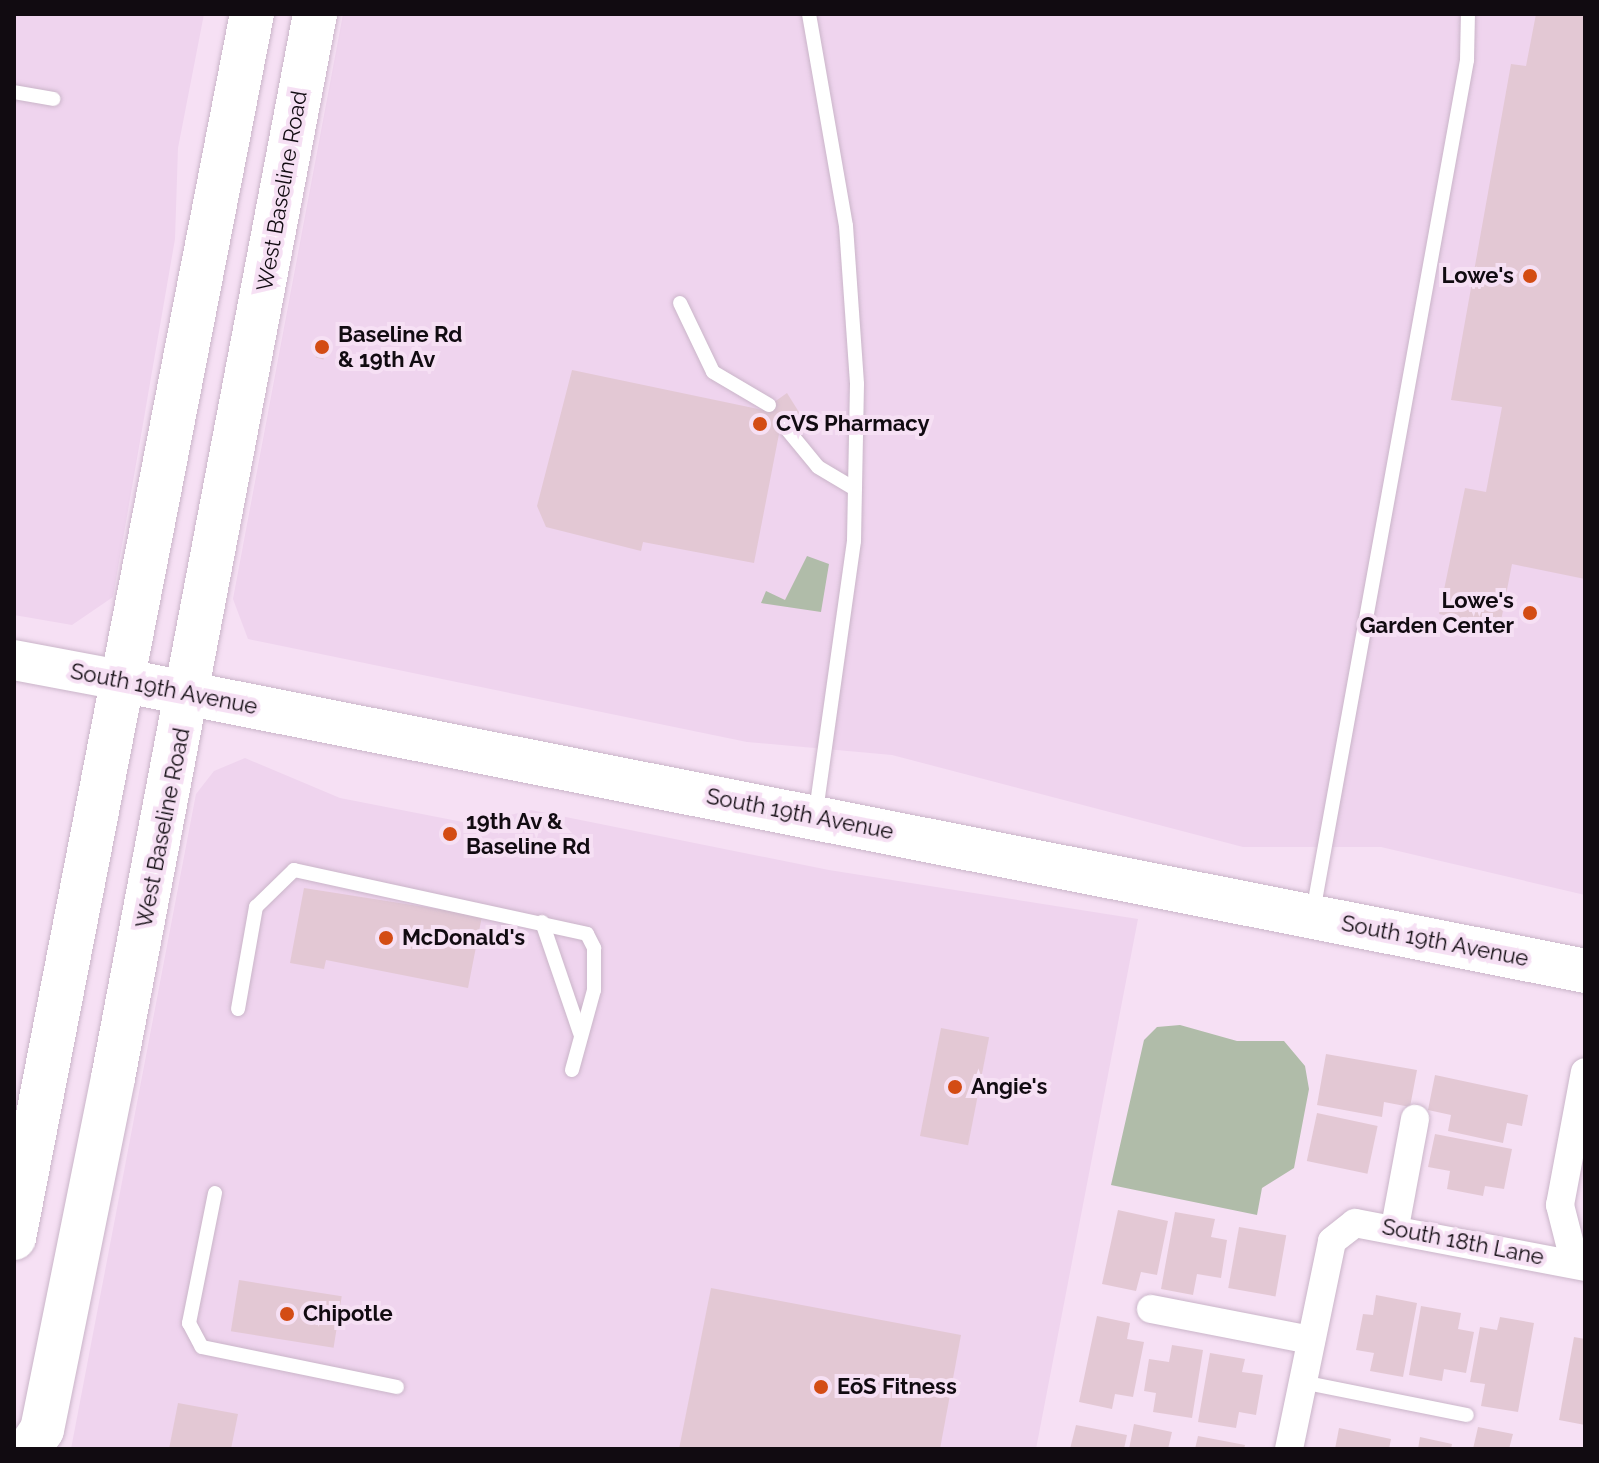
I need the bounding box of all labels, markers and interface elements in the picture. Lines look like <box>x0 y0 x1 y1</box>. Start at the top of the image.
street label: West Baseline Road <box>251 89 313 293</box>
place label: Lowe's <box>1442 263 1514 289</box>
marker: Lowe's <box>1521 267 1539 285</box>
place label: Baseline Rd & 19th Av <box>338 321 462 372</box>
marker: Baseline Rd & 19th Av <box>313 338 331 356</box>
place label: CVS Pharmacy <box>776 411 930 437</box>
marker: CVS Pharmacy <box>751 415 769 433</box>
place label: Lowe's Garden Center <box>1360 587 1514 638</box>
marker: Lowe's Garden Center <box>1521 604 1539 622</box>
street label: South 19th Avenue <box>68 658 260 720</box>
street label: West Baseline Road <box>131 726 195 930</box>
street label: South 19th Avenue <box>704 783 896 845</box>
place label: 19th Av & Baseline Rd <box>466 808 590 860</box>
marker: 19th Av & Baseline Rd <box>441 825 459 843</box>
street label: South 19th Avenue <box>1339 910 1531 972</box>
place label: McDonald's <box>402 925 525 951</box>
marker: McDonald's <box>377 929 395 947</box>
place label: Angie's <box>971 1074 1047 1100</box>
marker: Angie's <box>946 1078 964 1096</box>
street label: South 18th Lane <box>1380 1213 1546 1271</box>
place label: Chipotle <box>303 1301 393 1327</box>
marker: Chipotle <box>278 1305 296 1323</box>
place label: EōS Fitness <box>837 1374 957 1400</box>
marker: EōS Fitness <box>812 1378 830 1396</box>

